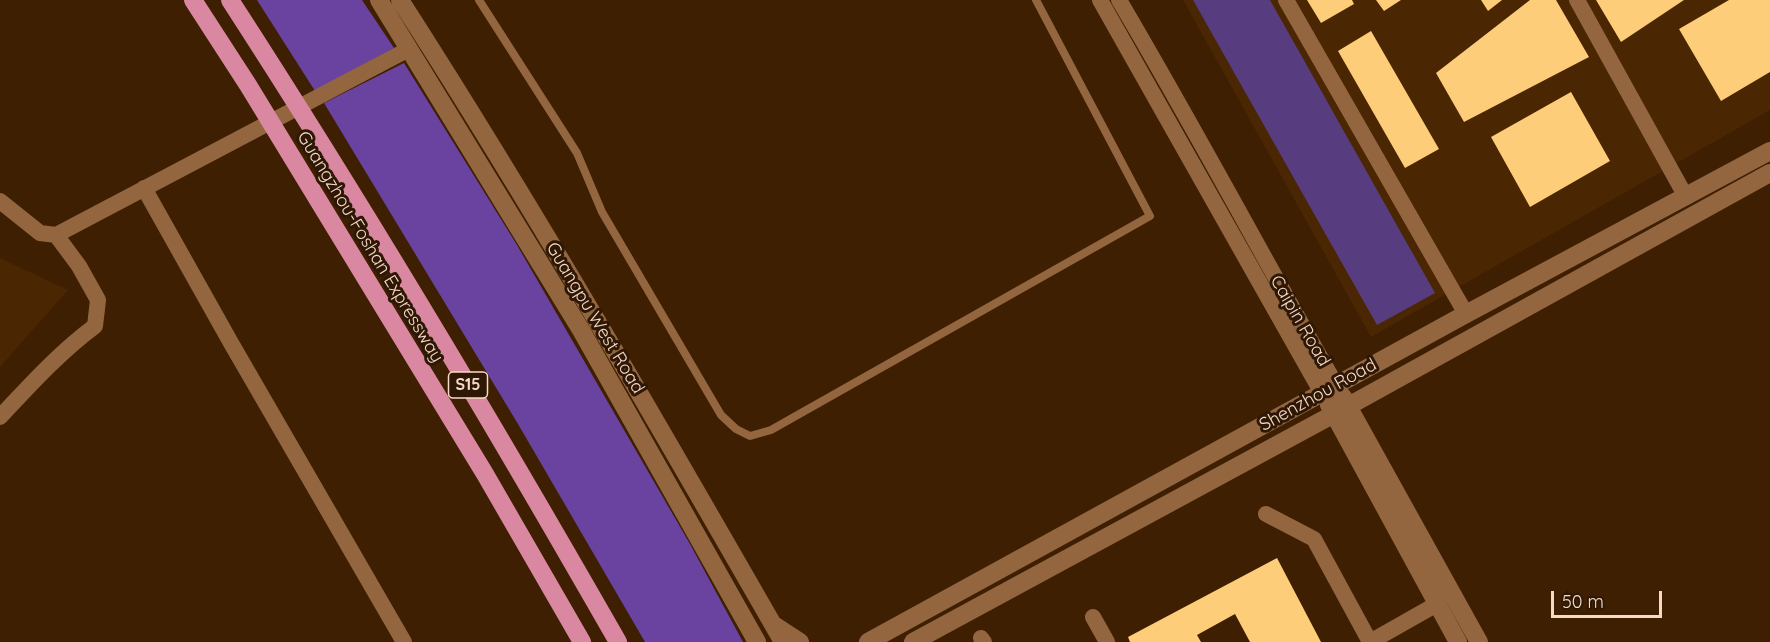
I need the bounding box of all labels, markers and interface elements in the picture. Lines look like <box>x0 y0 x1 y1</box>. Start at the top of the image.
street label: Guangzhou-Foshan Expressway <box>292 127 448 367</box>
street label: Guangpu West Road <box>541 238 649 398</box>
street label: Caipin Road <box>1265 272 1335 370</box>
street label: Shenzhou Road <box>1256 354 1380 436</box>
road number: S15 <box>448 372 488 398</box>
scale bar <box>1554 579 1665 617</box>
text: 50 m <box>1562 590 1604 613</box>

